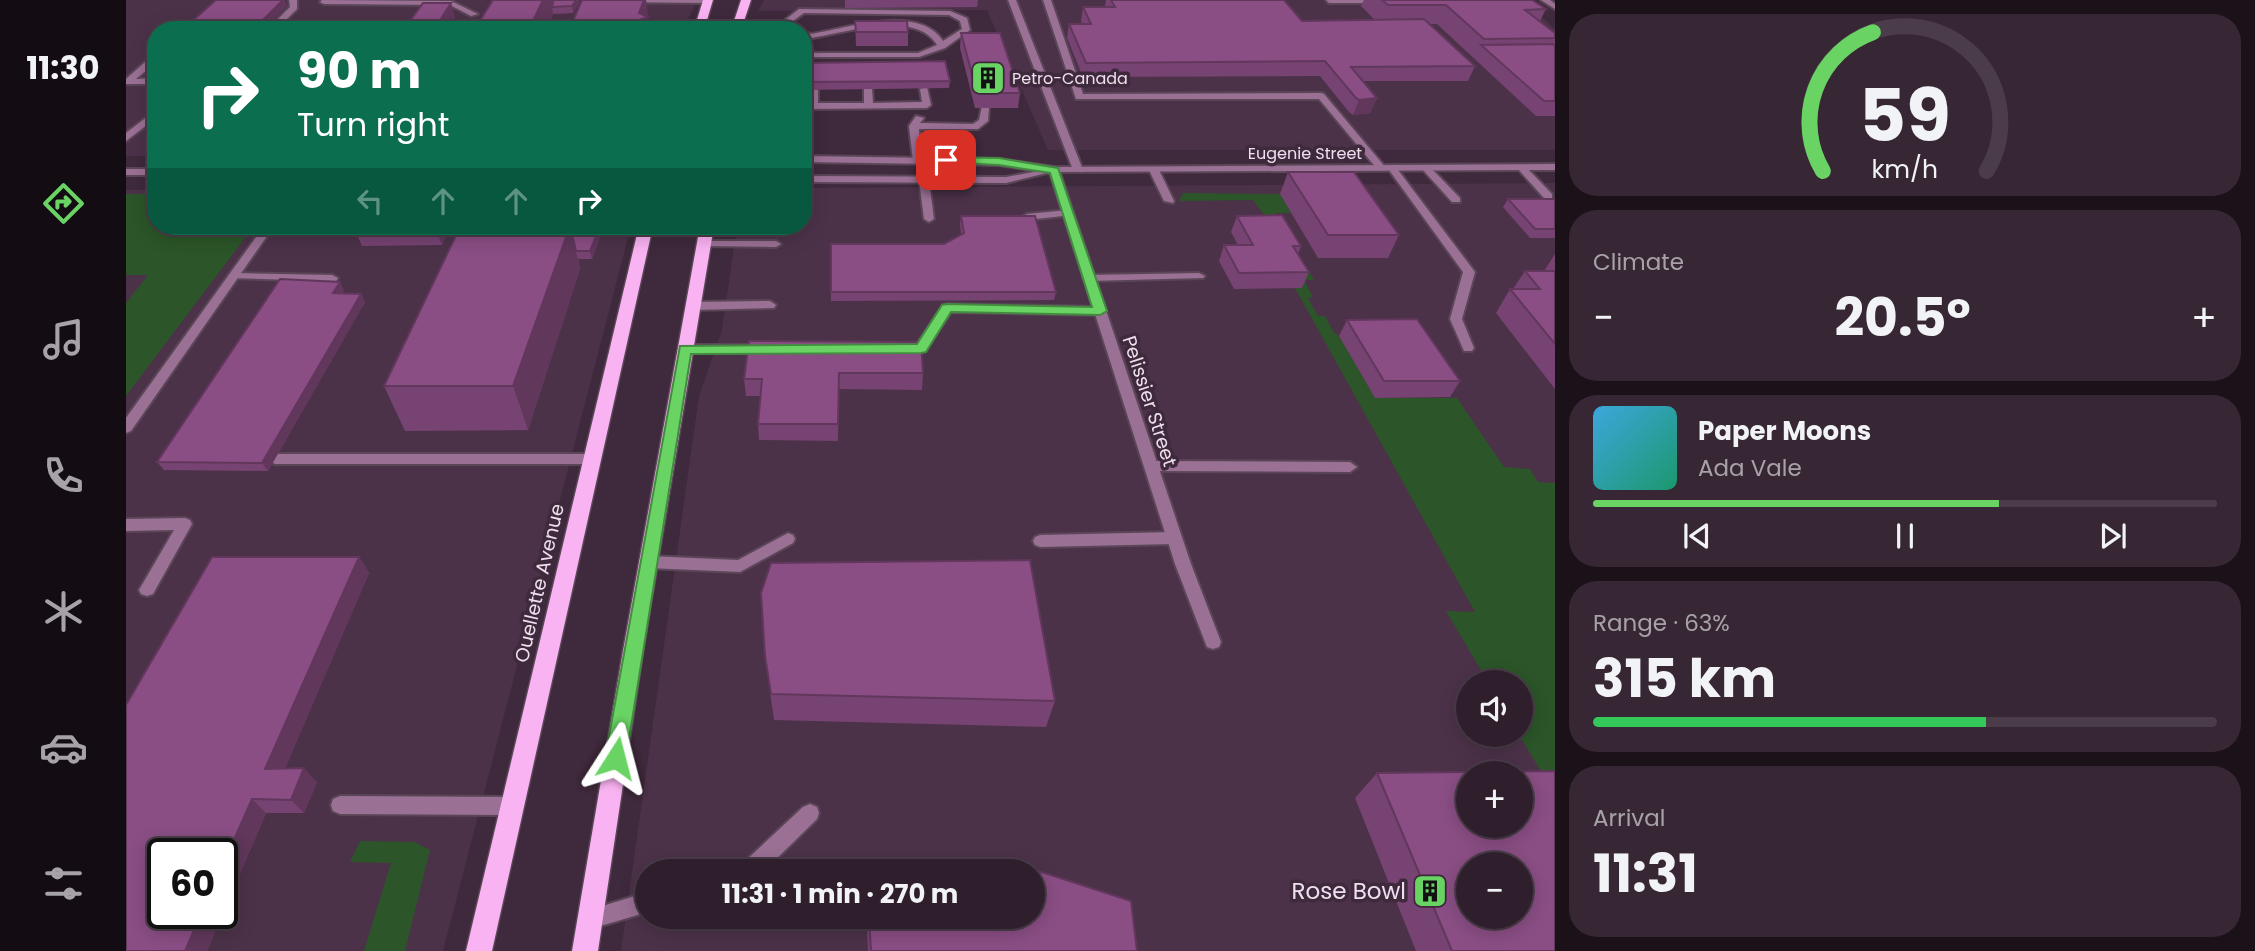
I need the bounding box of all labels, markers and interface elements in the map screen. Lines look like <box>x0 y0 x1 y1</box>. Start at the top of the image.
text: 90 m <box>297 37 421 105</box>
text: 11:30 <box>26 45 100 90</box>
icon: right <box>182 49 273 140</box>
building icon: Petro-Canada <box>969 59 1007 97</box>
text: 59 <box>1859 65 1951 166</box>
place label: Petro-Canada <box>1012 67 1128 90</box>
text: Turn right <box>297 102 449 147</box>
pin <box>916 130 976 190</box>
icon: arrive <box>927 141 965 179</box>
street label: Eugenie Street <box>1248 142 1362 165</box>
text: km/h <box>1872 152 1938 187</box>
icon: directions <box>39 179 88 228</box>
icon: left <box>351 182 389 220</box>
icon: ahead <box>424 182 462 220</box>
icon: ahead <box>497 182 535 220</box>
icon: right <box>570 182 608 220</box>
text: Climate <box>1593 246 1684 278</box>
text: 20.5° <box>1834 281 1971 354</box>
text: − <box>1593 291 1614 344</box>
text: + <box>2191 291 2217 344</box>
icon: music <box>39 315 88 364</box>
street label: Pelissier Street <box>1116 332 1183 470</box>
text: Paper Moons <box>1698 413 1871 449</box>
icon: phone <box>39 451 88 500</box>
text: Ada Vale <box>1698 452 1802 484</box>
street label: Ouellette Avenue <box>508 501 571 665</box>
icon: previous <box>1678 517 1716 555</box>
icon: pause <box>1886 517 1924 555</box>
icon: next <box>2094 517 2132 555</box>
icon: climate <box>39 587 88 636</box>
text: Range · 63% <box>1593 607 1730 639</box>
text: 315 km <box>1593 642 1776 715</box>
map controls <box>1456 670 1533 929</box>
button: sound <box>1456 670 1533 747</box>
position arrow <box>579 721 653 795</box>
icon: car <box>39 723 88 772</box>
button: + <box>1456 761 1533 838</box>
text: Arrival <box>1593 802 1665 834</box>
text: 11:31 <box>1593 837 1698 910</box>
speed limit sign: 60 <box>147 838 238 929</box>
button: − <box>1456 852 1533 929</box>
icon: filters <box>39 859 88 908</box>
building icon: Rose Bowl <box>1411 872 1449 910</box>
place label: Rose Bowl <box>1292 875 1406 907</box>
text: 11:31 · 1 min · 270 m <box>722 876 958 912</box>

